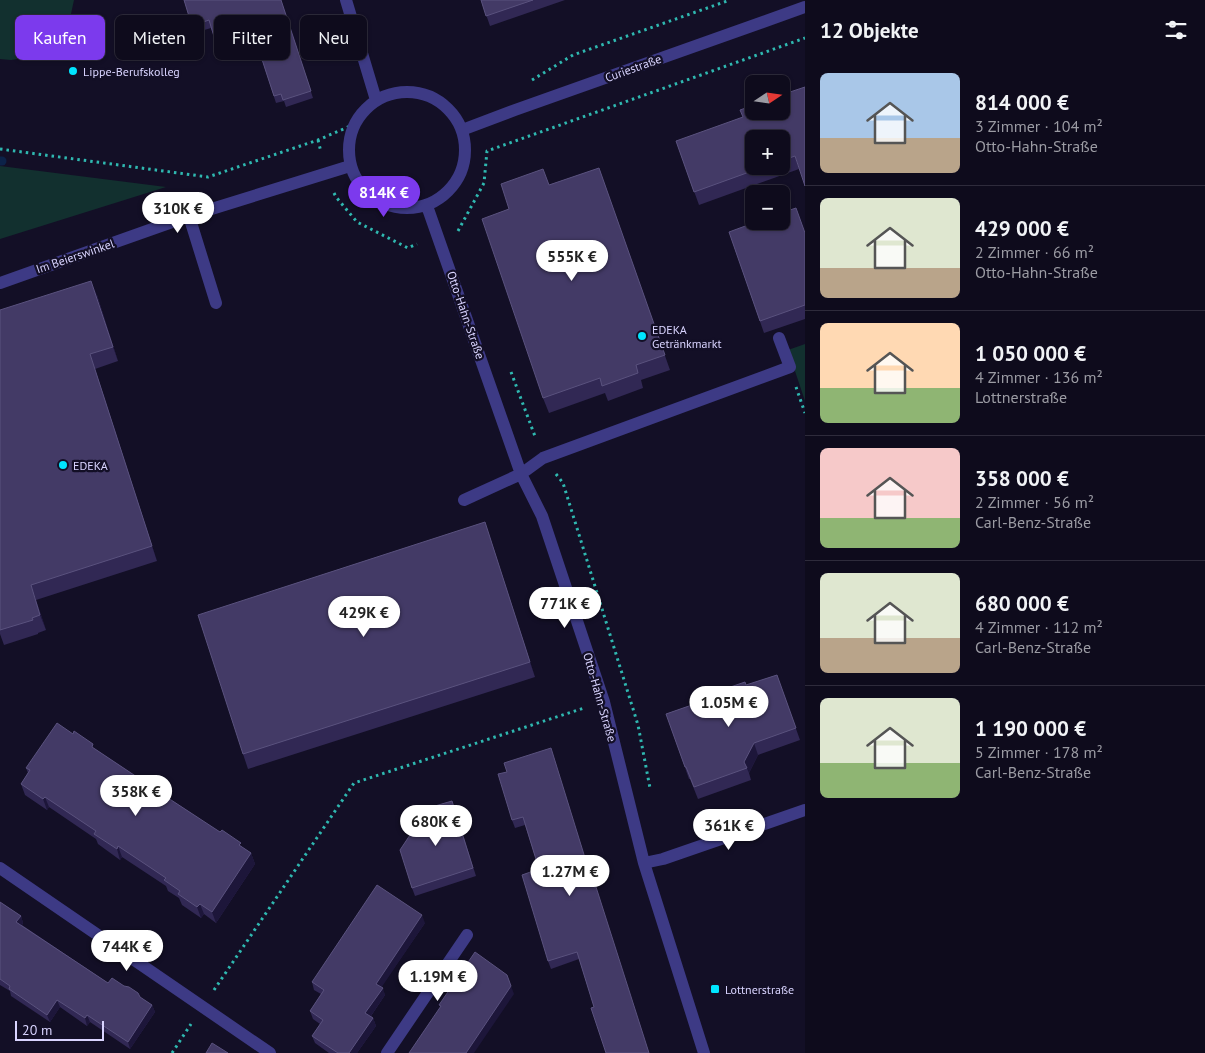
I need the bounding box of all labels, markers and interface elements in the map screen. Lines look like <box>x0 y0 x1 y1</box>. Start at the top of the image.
chip: Kaufen <box>15 15 105 60</box>
chip: Mieten <box>115 15 204 60</box>
chip: Filter <box>214 15 290 60</box>
chip: Neu <box>300 15 367 60</box>
icon: filters <box>1162 16 1190 44</box>
text: 12 Objekte <box>820 17 919 44</box>
street label: Curiestraße <box>603 51 663 85</box>
place label: Lippe-Berufskolleg <box>83 64 180 79</box>
marker: Lippe-Berufskolleg <box>67 65 79 77</box>
north arrow <box>745 75 790 120</box>
map controls <box>745 75 790 230</box>
text: 814 000 € <box>975 89 1069 116</box>
icon: home <box>860 93 920 153</box>
text: 3 Zimmer · 104 m² <box>975 116 1103 136</box>
button: + <box>745 130 790 175</box>
text: Otto-Hahn-Straße <box>975 136 1098 156</box>
pin: 814K € <box>343 176 425 218</box>
text: 814K € <box>359 182 409 202</box>
button: − <box>745 185 790 230</box>
pin: 310K € <box>137 192 219 234</box>
text: 310K € <box>153 198 203 218</box>
text: 429 000 € <box>975 215 1069 242</box>
icon: home <box>860 218 920 278</box>
street label: Im Beierswinkel <box>34 235 117 276</box>
pin: 555K € <box>531 240 613 282</box>
text: 2 Zimmer · 66 m² <box>975 242 1094 262</box>
text: 555K € <box>547 246 597 266</box>
text: Otto-Hahn-Straße <box>975 262 1098 282</box>
street label: Otto-Hahn-Straße <box>444 269 488 361</box>
place label: EDEKA Getränkmarkt <box>652 322 721 351</box>
marker: EDEKA Getränkmarkt <box>636 330 648 342</box>
text: 1 050 000 € <box>975 340 1086 367</box>
icon: home <box>860 343 920 403</box>
text: 4 Zimmer · 136 m² <box>975 367 1103 387</box>
text: Lottnerstraße <box>975 387 1067 407</box>
place label: EDEKA <box>73 458 108 473</box>
marker: EDEKA <box>57 459 69 471</box>
text: 358 000 € <box>975 465 1069 492</box>
icon: home <box>860 468 920 528</box>
text: 2 Zimmer · 56 m² <box>975 492 1094 512</box>
text: Carl-Benz-Straße <box>975 512 1091 532</box>
pin: 771K € <box>524 586 606 629</box>
text: 680 000 € <box>975 590 1069 617</box>
text: 771K € <box>540 593 590 613</box>
icon: home <box>860 593 920 653</box>
pin: 429K € <box>323 596 405 638</box>
text: 429K € <box>339 602 389 622</box>
text: 4 Zimmer · 112 m² <box>975 617 1103 637</box>
text: Carl-Benz-Straße <box>975 637 1091 657</box>
street label: Otto-Hahn-Straße <box>580 651 620 743</box>
pin: 1.05M € <box>683 686 775 728</box>
text: 1.05M € <box>700 692 758 712</box>
text: 1 190 000 € <box>975 715 1086 742</box>
icon: home <box>860 718 920 778</box>
text: 5 Zimmer · 178 m² <box>975 742 1103 762</box>
text: Carl-Benz-Straße <box>975 762 1091 782</box>
pin: 358K € <box>95 774 177 817</box>
text: 358K € <box>111 781 161 801</box>
pin: 680K € <box>395 804 477 847</box>
pin: 361K € <box>688 808 770 851</box>
text: 680K € <box>411 811 461 831</box>
text: 361K € <box>704 815 754 835</box>
pin: 1.27M € <box>524 854 616 897</box>
text: 1.27M € <box>541 861 599 881</box>
pin: 744K € <box>86 930 168 972</box>
text: 744K € <box>102 936 152 956</box>
pin: 1.19M € <box>392 960 484 1002</box>
text: 1.19M € <box>409 966 467 986</box>
place label: Lottnerstraße <box>725 982 794 997</box>
marker: Lottnerstraße <box>709 983 721 995</box>
scale bar <box>15 1018 104 1041</box>
text: 20 m <box>22 1021 52 1039</box>

